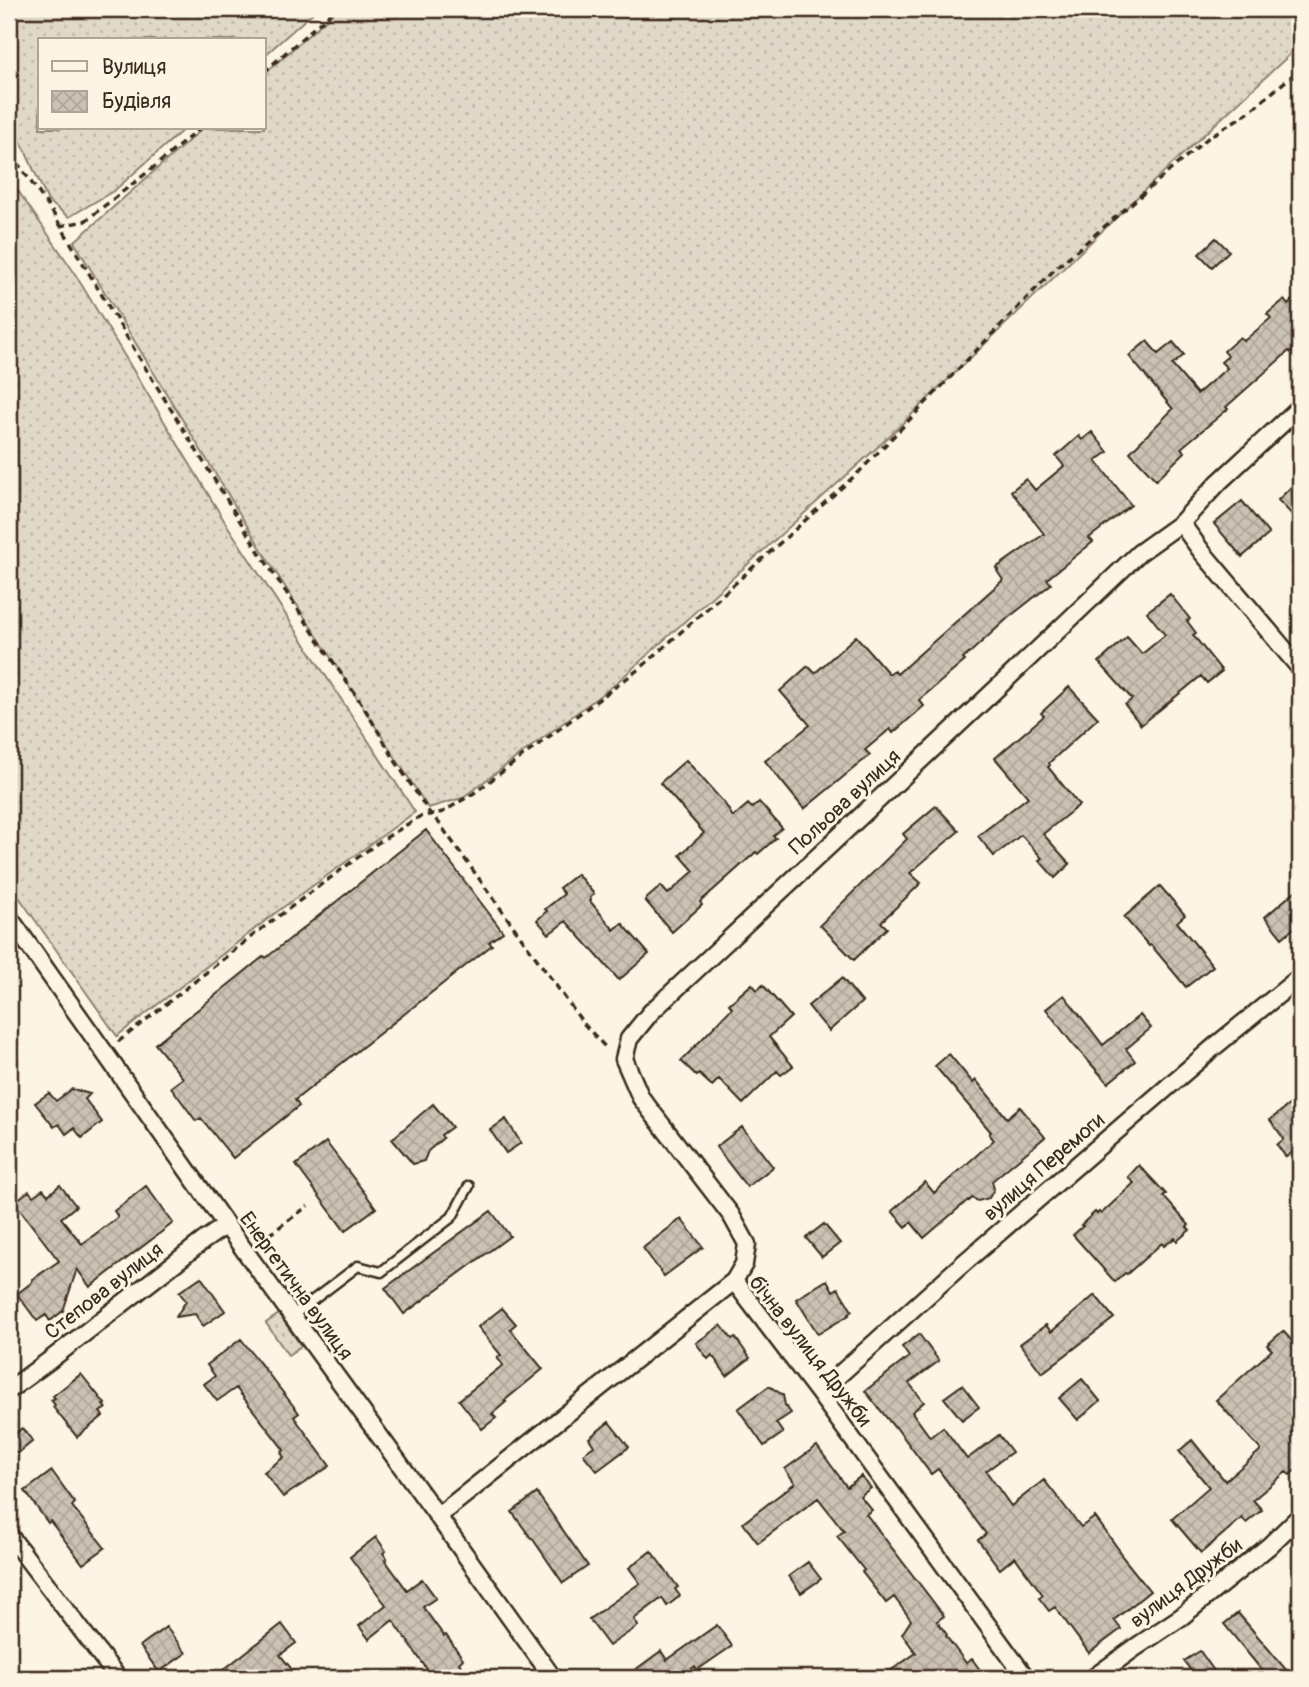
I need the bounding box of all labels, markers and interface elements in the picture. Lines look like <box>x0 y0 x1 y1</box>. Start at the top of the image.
legend <box>38 38 266 130</box>
text: Вулиця <box>102 54 166 81</box>
text: Будівля <box>102 88 171 115</box>
street label: Польова вулиця <box>783 743 907 861</box>
street label: вулиця Перемоги <box>978 1107 1110 1227</box>
street label: Енергетична вулиця <box>233 1206 359 1366</box>
street label: Степова вулиця <box>39 1236 169 1346</box>
street label: бічна вулиця Дружби <box>742 1270 878 1432</box>
street label: вулиця Дружби <box>1125 1532 1247 1634</box>

